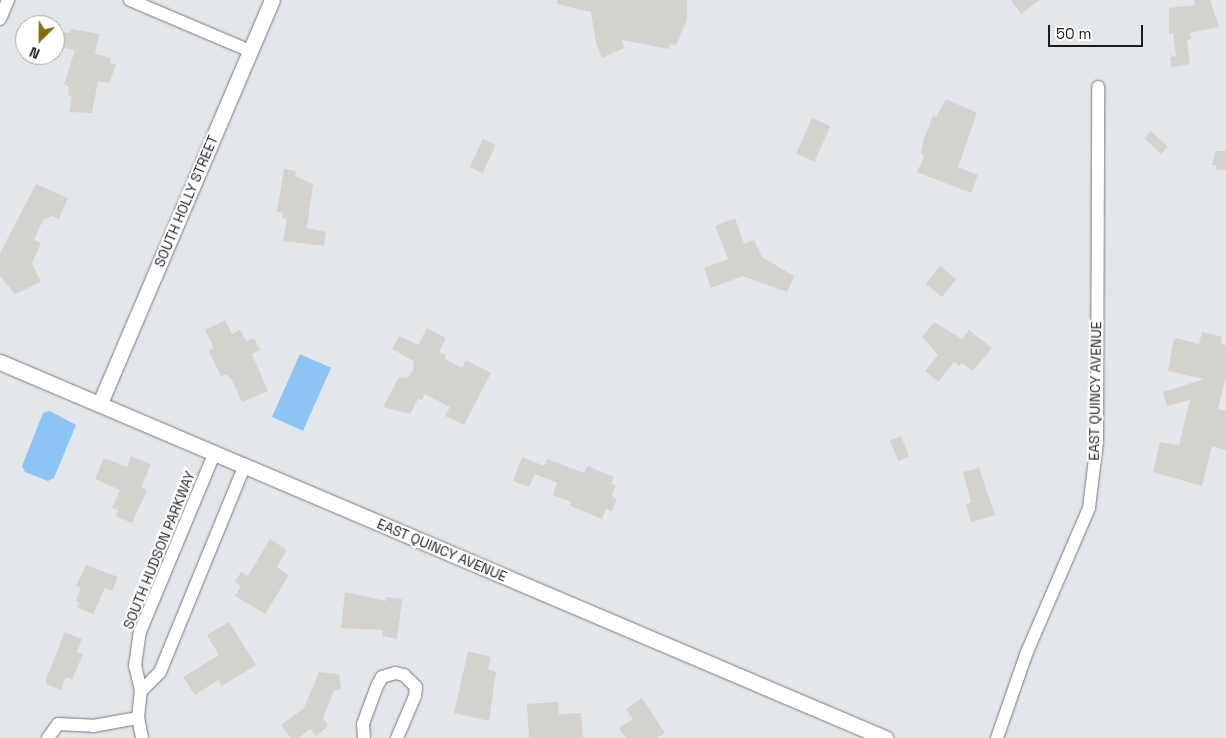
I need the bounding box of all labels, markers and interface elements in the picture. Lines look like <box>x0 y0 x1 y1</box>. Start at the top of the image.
north arrow <box>15 15 65 65</box>
scale bar <box>1051 15 1146 47</box>
text: 50 m <box>1056 24 1091 43</box>
text: N <box>27 43 42 63</box>
street label: SOUTH HOLLY STREET <box>151 132 221 270</box>
street label: EAST QUINCY AVENUE <box>1085 321 1105 461</box>
street label: SOUTH HUDSON PARKWAY <box>120 469 198 631</box>
street label: EAST QUINCY AVENUE <box>374 515 510 585</box>

